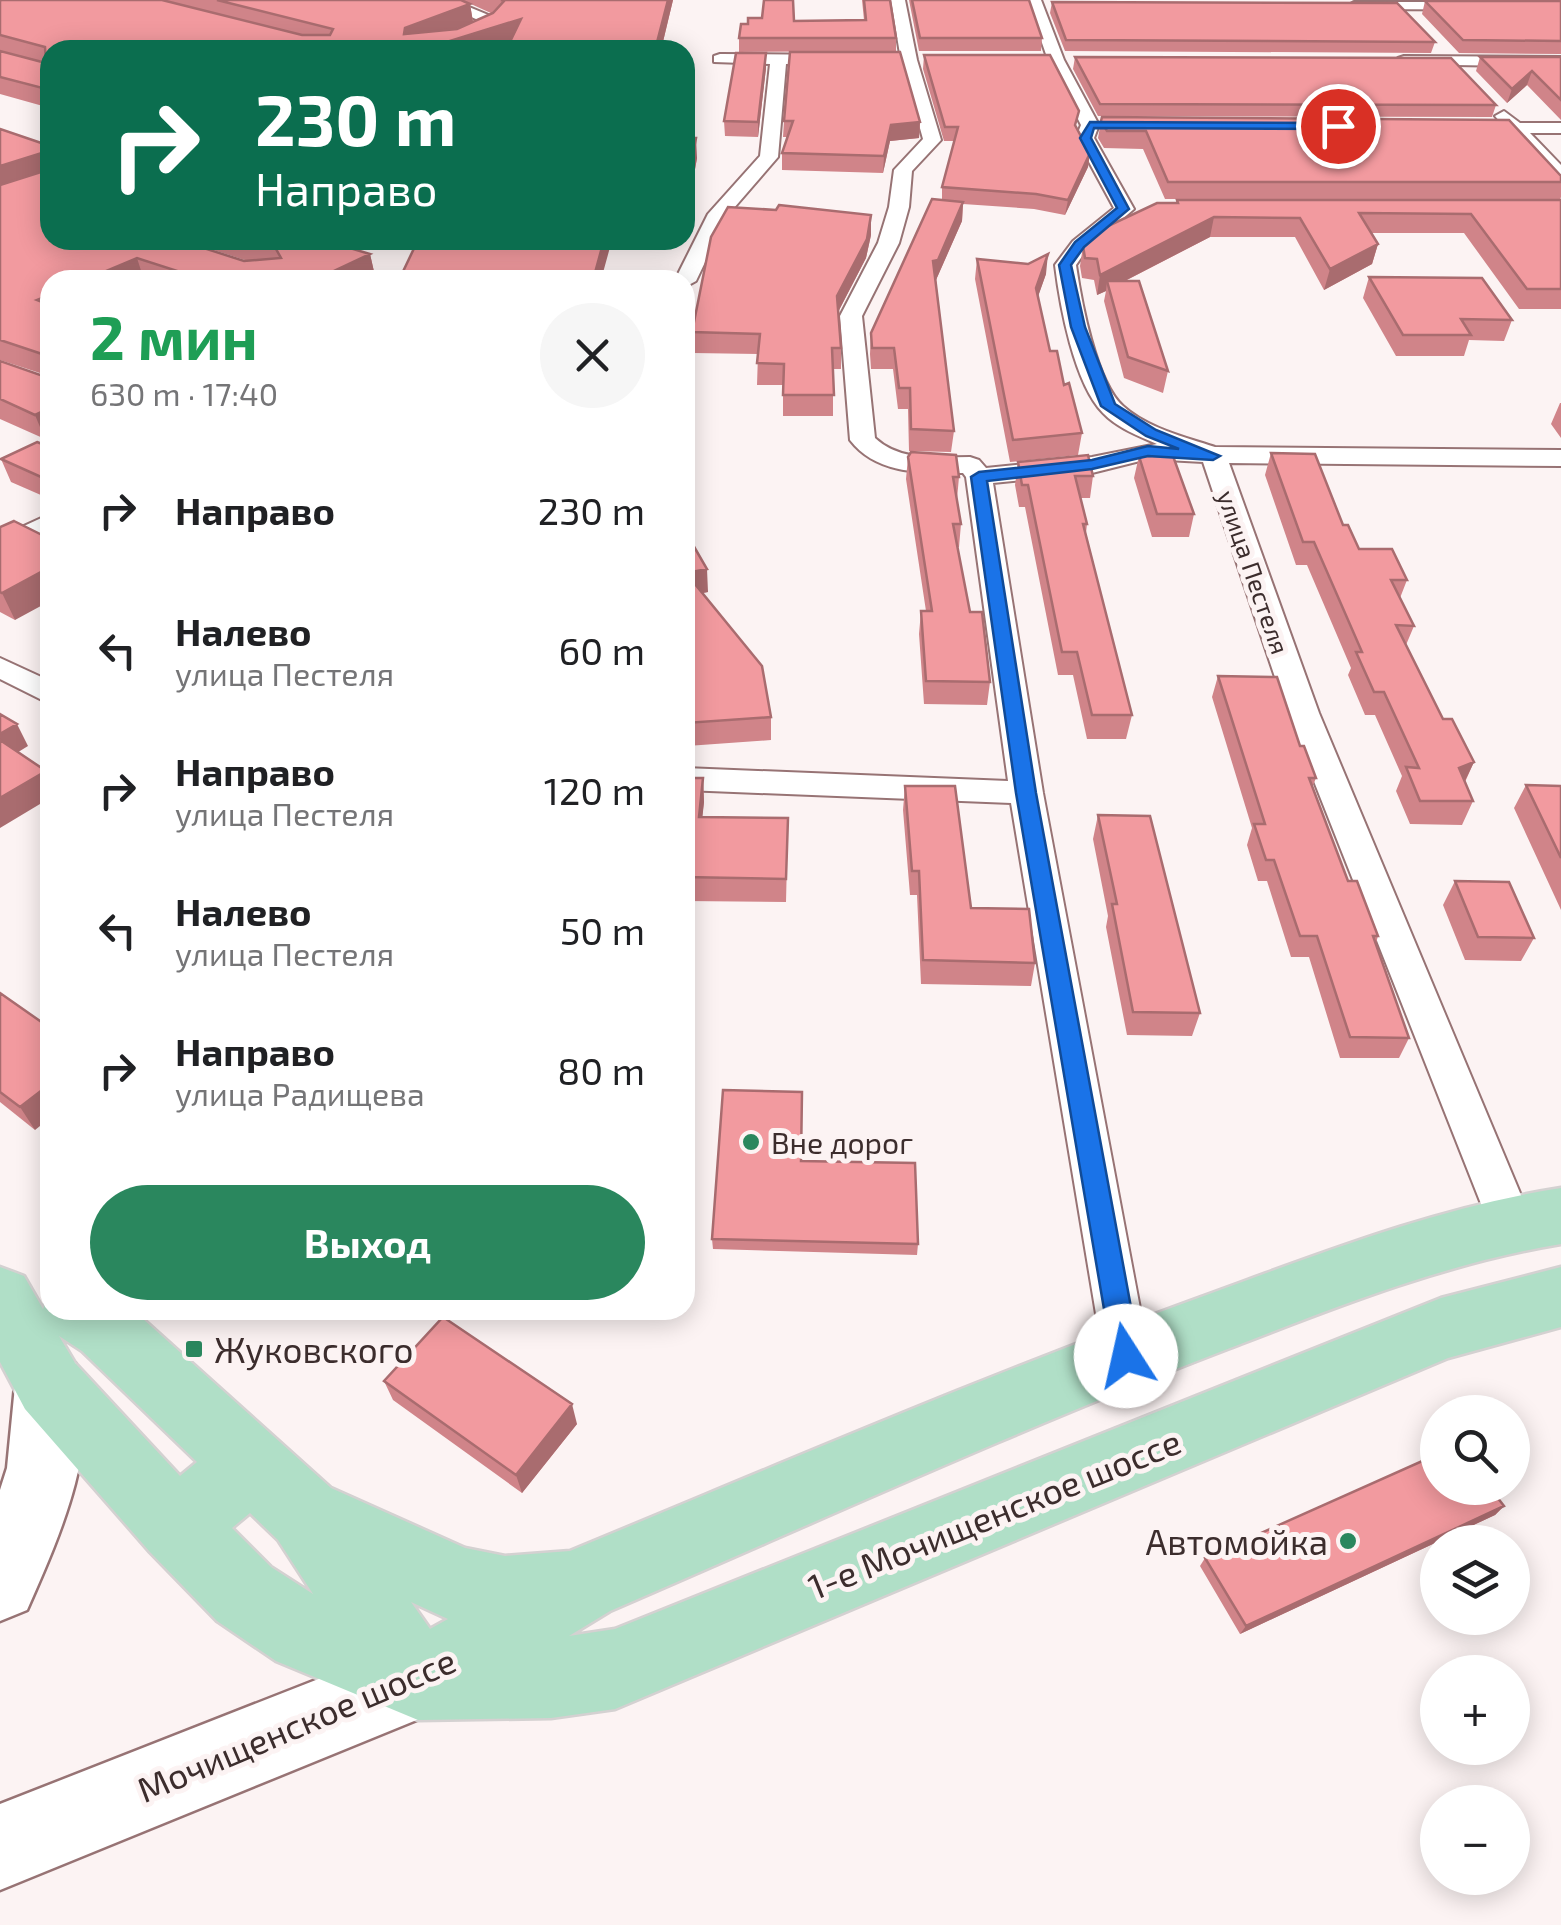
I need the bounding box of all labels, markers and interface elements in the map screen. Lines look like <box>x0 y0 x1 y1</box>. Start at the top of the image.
text: 230 m <box>255 76 456 160</box>
icon: right <box>90 80 220 210</box>
pin <box>1296 84 1381 169</box>
icon: arrive <box>1311 99 1366 154</box>
text: Направо <box>255 161 437 215</box>
text: 2 мин <box>90 300 258 372</box>
button: close <box>540 303 645 408</box>
text: 630 m · 17:40 <box>90 374 278 412</box>
icon: right <box>90 483 145 538</box>
street label: улица Пестеля <box>1211 486 1296 658</box>
text: Направо <box>175 487 335 533</box>
text: 230 m <box>538 487 645 533</box>
text: Налево <box>175 608 311 654</box>
icon: left <box>90 623 145 678</box>
text: 60 m <box>559 627 645 673</box>
text: улица Пестеля <box>175 654 394 692</box>
text: Направо <box>175 748 335 794</box>
icon: right <box>90 763 145 818</box>
text: 120 m <box>544 767 645 813</box>
text: улица Пестеля <box>175 794 394 832</box>
text: Налево <box>175 888 311 934</box>
icon: left <box>90 903 145 958</box>
text: 50 m <box>560 907 645 953</box>
text: улица Пестеля <box>175 934 394 972</box>
text: Направо <box>175 1028 335 1074</box>
icon: right <box>90 1043 145 1098</box>
text: 80 m <box>557 1047 645 1093</box>
text: улица Радищева <box>175 1074 425 1112</box>
place label: Вне дорог <box>771 1124 913 1160</box>
marker: Вне дорог <box>740 1131 762 1153</box>
button: Выход <box>90 1185 645 1300</box>
position arrow <box>1074 1304 1178 1408</box>
place label: Жуковского <box>214 1328 414 1371</box>
marker: Жуковского <box>183 1338 205 1360</box>
map controls <box>1420 1395 1530 1895</box>
button: search <box>1420 1395 1530 1505</box>
street label: 1-е Мочищенское шоссе <box>802 1419 1186 1607</box>
place label: Автомойка <box>1145 1520 1328 1562</box>
button: layers <box>1420 1525 1530 1635</box>
marker: Автомойка <box>1337 1530 1359 1552</box>
street label: Мочищенское шоссе <box>131 1638 461 1810</box>
button: + <box>1420 1655 1530 1765</box>
button: − <box>1420 1785 1530 1895</box>

